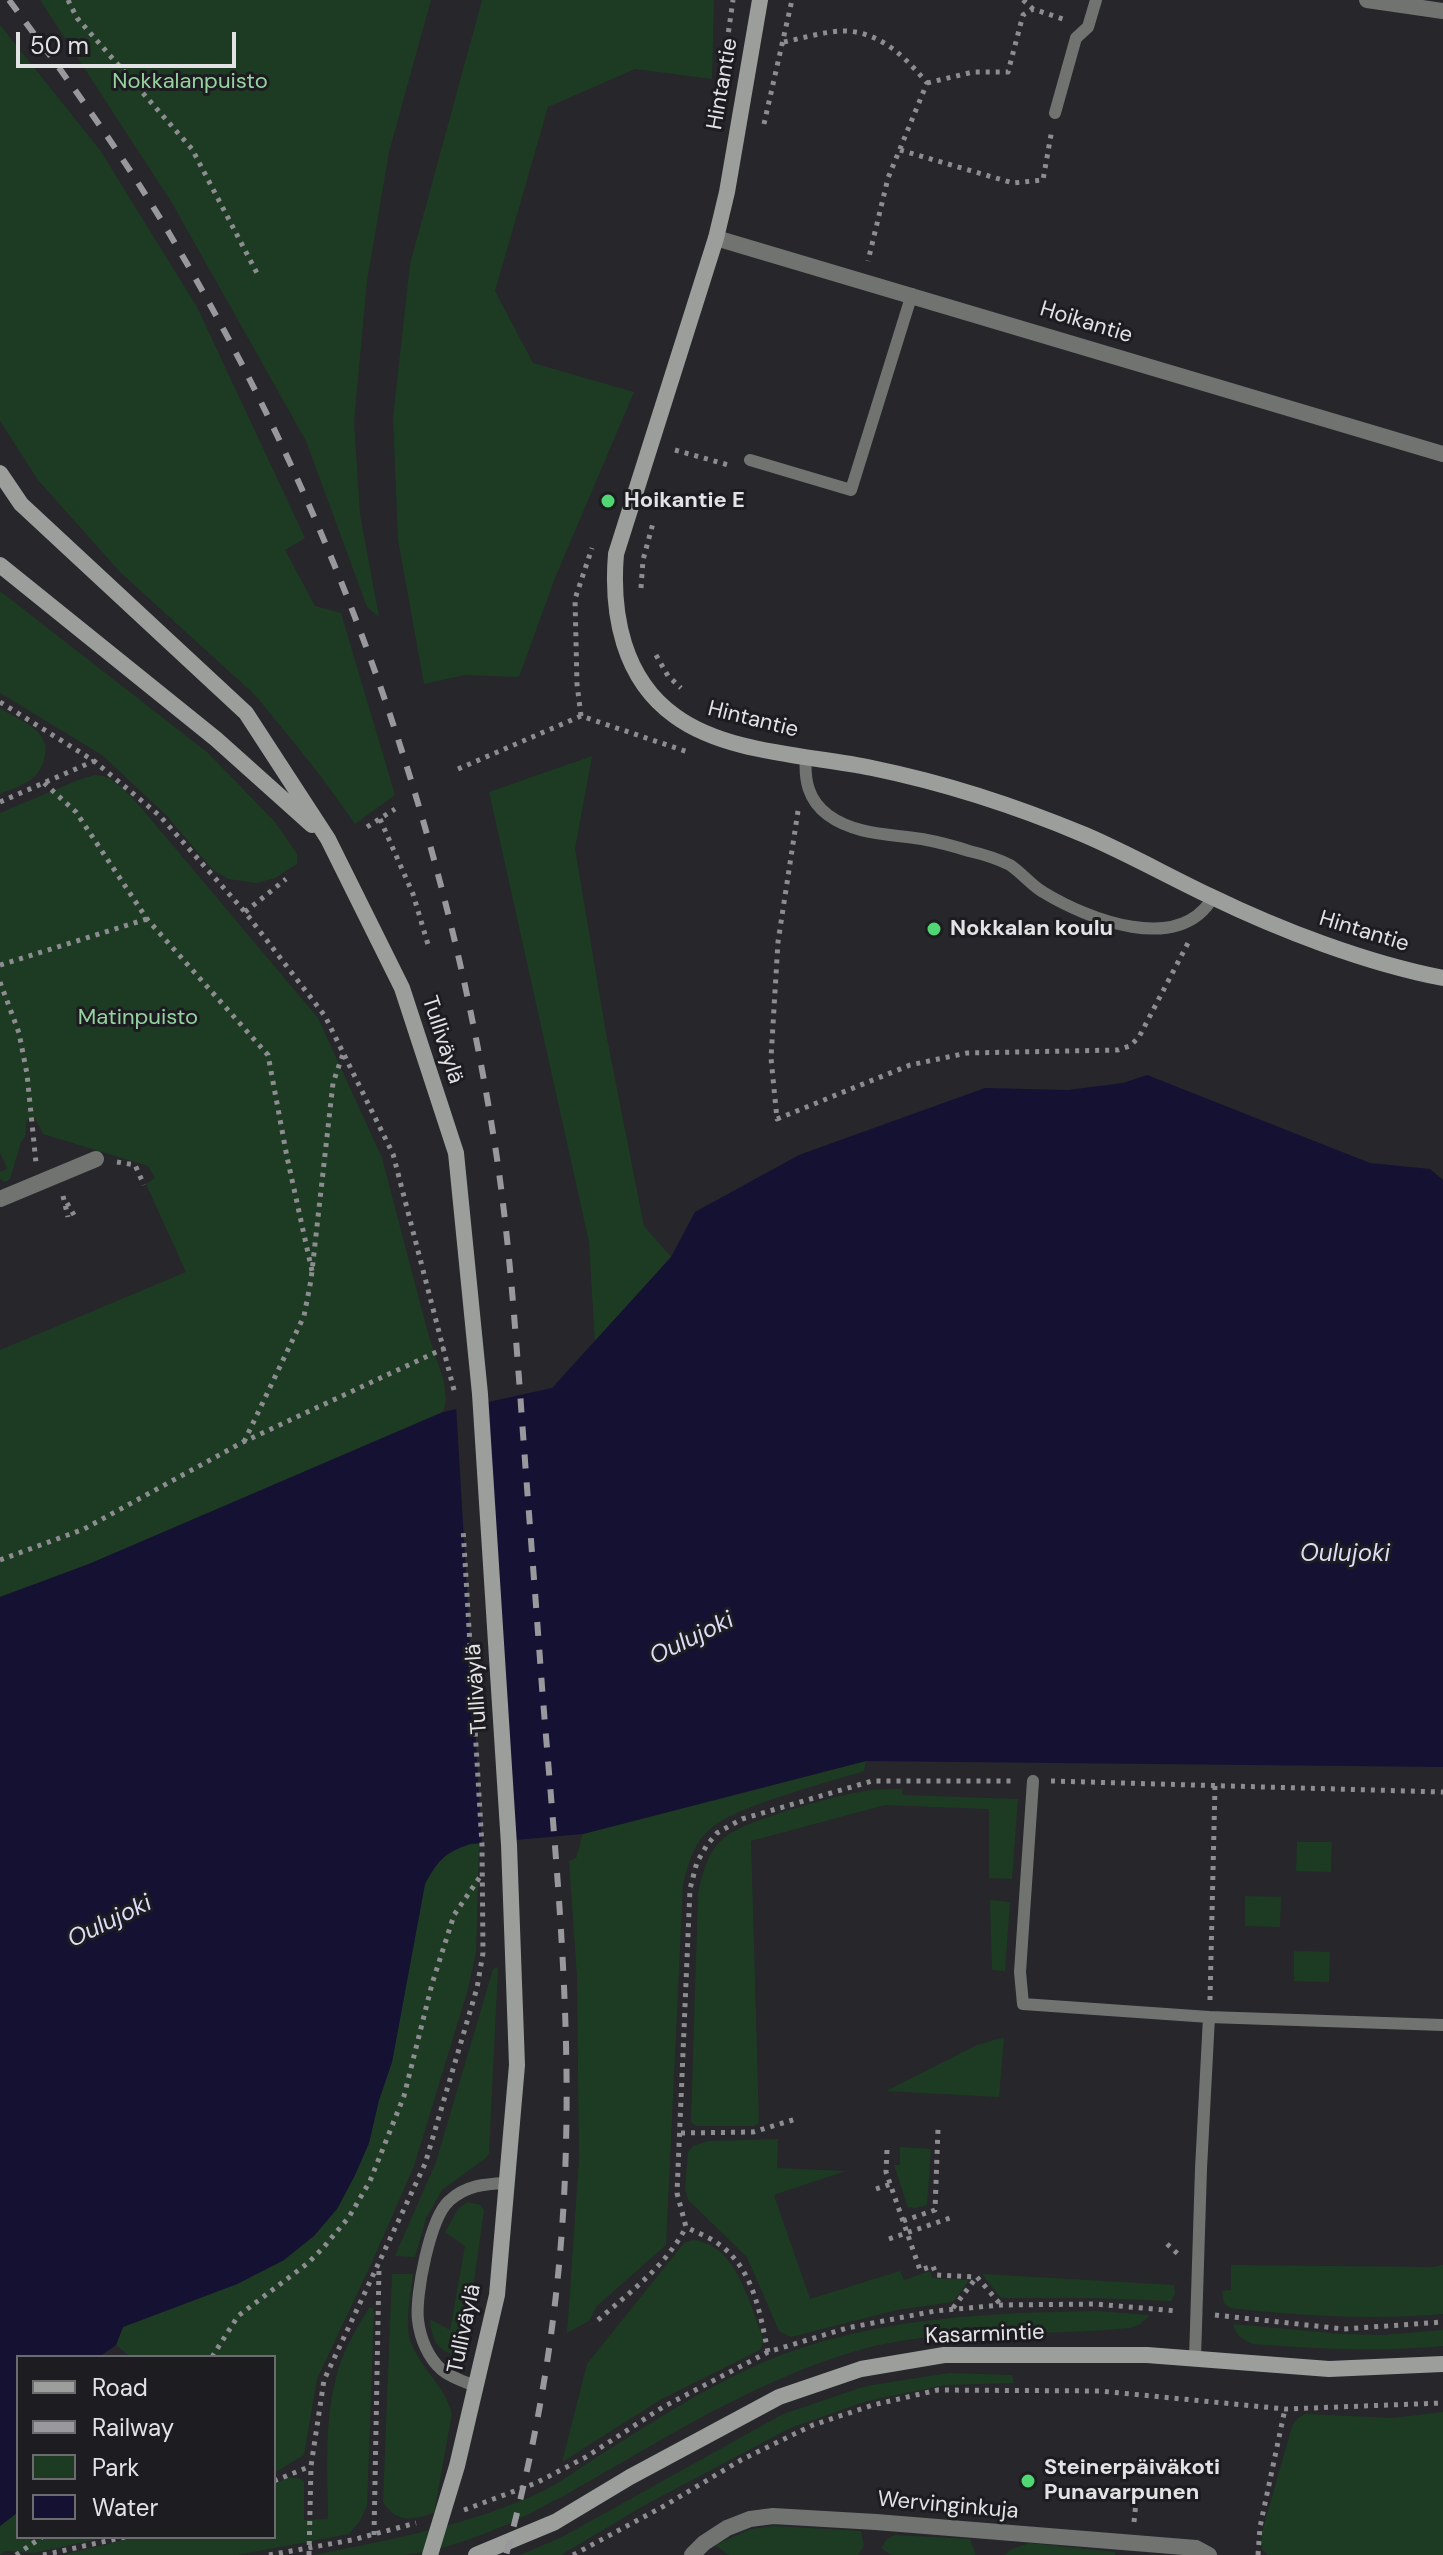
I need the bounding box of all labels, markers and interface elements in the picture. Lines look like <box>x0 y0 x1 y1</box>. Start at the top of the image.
scale bar <box>20 16 240 66</box>
text: 50 m <box>30 30 89 61</box>
street label: Hintantie <box>702 36 744 132</box>
park label: Nokkalanpuisto <box>112 69 268 95</box>
street label: Hoikantie <box>1037 296 1135 350</box>
place label: Hoikantie E <box>624 488 745 514</box>
marker: Hoikantie E <box>599 492 617 510</box>
street label: Hintantie <box>705 696 801 744</box>
street label: Hintantie <box>1316 906 1412 958</box>
place label: Nokkalan koulu <box>950 916 1113 942</box>
marker: Nokkalan koulu <box>925 920 943 938</box>
street label: Tulliväylä <box>415 993 469 1087</box>
park label: Matinpuisto <box>78 1005 198 1031</box>
water label: Oulujoki <box>1300 1541 1390 1569</box>
water label: Oulujoki <box>645 1606 739 1672</box>
street label: Tulliväylä <box>461 1643 493 1735</box>
water label: Oulujoki <box>63 1889 157 1955</box>
street label: Tulliväylä <box>443 2282 487 2376</box>
street label: Kasarmintie <box>925 2320 1045 2350</box>
legend <box>16 2355 276 2539</box>
text: Road <box>92 2372 148 2403</box>
text: Railway <box>92 2412 174 2443</box>
text: Park <box>92 2452 139 2483</box>
place label: Steinerpäiväkoti Punavarpunen <box>1044 2455 1220 2506</box>
marker: Steinerpäiväkoti Punavarpunen <box>1019 2472 1037 2490</box>
street label: Wervinginkuja <box>876 2487 1020 2525</box>
text: Water <box>92 2492 158 2523</box>

